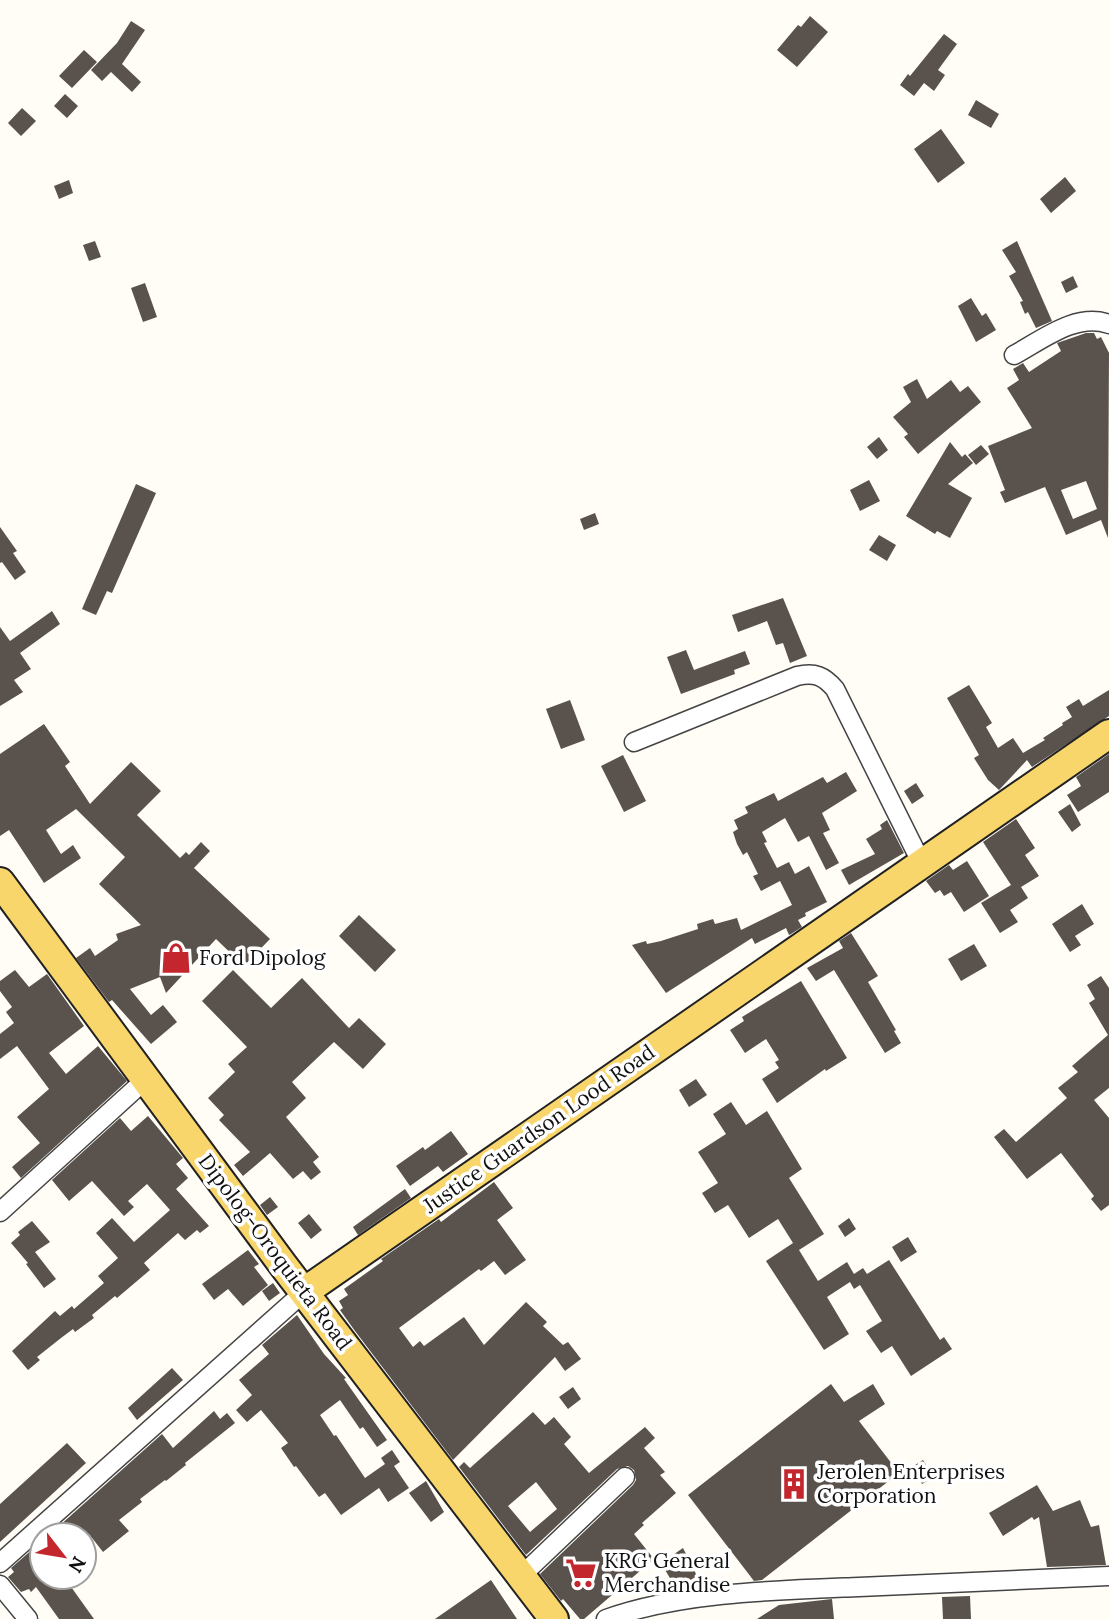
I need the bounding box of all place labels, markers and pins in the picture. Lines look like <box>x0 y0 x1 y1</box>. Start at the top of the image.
shop icon: Ford Dipolog <box>159 941 193 975</box>
place label: Ford Dipolog <box>199 944 326 971</box>
place label: Jerolen Enterprises Corporation <box>816 1458 1005 1509</box>
building icon: Jerolen Enterprises Corporation <box>777 1467 811 1501</box>
place label: KRG General Merchandise <box>604 1547 730 1598</box>
supermarket icon: KRG General Merchandise <box>564 1556 598 1590</box>

